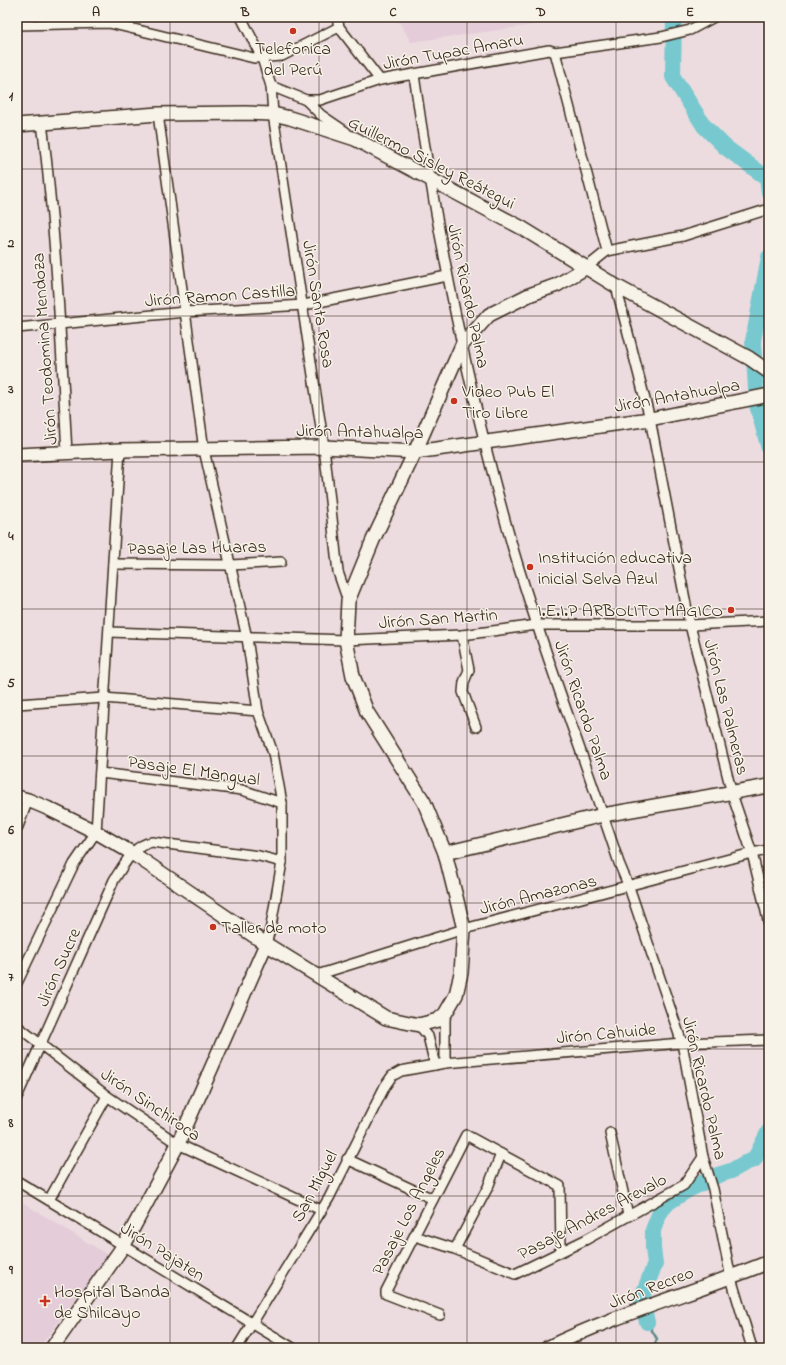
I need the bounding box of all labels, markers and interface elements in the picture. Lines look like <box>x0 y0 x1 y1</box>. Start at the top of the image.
text: A <box>92 3 100 22</box>
text: B <box>240 3 250 22</box>
text: C <box>389 3 397 22</box>
text: D <box>535 3 546 22</box>
text: E <box>686 3 694 22</box>
marker: Telefonica del Perú <box>288 26 298 36</box>
street label: Jirón Tupac Amaru <box>381 28 526 78</box>
place label: Telefonica del Perú <box>255 37 331 84</box>
text: 1 <box>9 87 14 106</box>
street label: Guillermo Sisley Reátegui <box>342 110 519 218</box>
street label: Jirón Ricardo Palma <box>439 222 495 371</box>
text: 2 <box>7 234 15 253</box>
street label: Jirón Santa Rosa <box>294 239 340 370</box>
street label: Jirón Teodomina Mendoza <box>26 252 66 446</box>
street label: Jirón Ramon Castilla <box>144 279 296 315</box>
street label: Jirón Antahualpa <box>612 373 742 421</box>
text: 3 <box>7 380 14 399</box>
place label: Video Pub El Tiro Libre <box>461 380 554 427</box>
marker: Video Pub El Tiro Libre <box>449 396 459 406</box>
street label: Jirón Antahualpa <box>296 419 424 447</box>
text: 4 <box>7 527 14 546</box>
street label: Pasaje Las Huaras <box>127 535 267 563</box>
place label: Institución educativa inicial Selva Azul <box>538 546 692 593</box>
marker: Institución educativa inicial Selva Azul <box>525 562 535 572</box>
place label: I.E.I.P ARBOLITO MAGICO <box>538 599 723 625</box>
street label: Jirón San Martin <box>378 603 499 637</box>
marker: I.E.I.P ARBOLITO MAGICO <box>726 605 736 615</box>
street label: Jirón Ricardo Palma <box>546 637 618 784</box>
street label: Jirón Las Palmeras <box>696 637 754 778</box>
text: 5 <box>7 674 15 693</box>
street label: Pasaje El Mangual <box>126 750 261 795</box>
text: 6 <box>7 821 14 840</box>
street label: Jirón Amazonas <box>477 869 600 923</box>
place label: Taller de moto <box>221 916 327 942</box>
marker: Taller de moto <box>208 922 218 932</box>
street label: Jirón Sucre <box>31 923 89 1011</box>
text: 7 <box>8 968 14 987</box>
street label: Jirón Ricardo Palma <box>674 1014 732 1163</box>
street label: Jirón Cahuide <box>555 1018 658 1052</box>
street label: Jirón Sinchiroca <box>94 1062 205 1149</box>
text: 8 <box>8 1114 14 1133</box>
street label: Pasaje Los Angeles <box>366 1144 454 1281</box>
street label: San Miguel <box>286 1146 346 1228</box>
street label: Pasaje Andres Arevalo <box>514 1167 672 1268</box>
street label: Jirón Pajaten <box>114 1216 210 1289</box>
text: 9 <box>8 1261 14 1280</box>
street label: Jirón Recreo <box>605 1261 698 1317</box>
place label: Hospital Banda de Shilcayo <box>54 1280 170 1327</box>
marker: Hospital Banda de Shilcayo <box>39 1295 51 1307</box>

